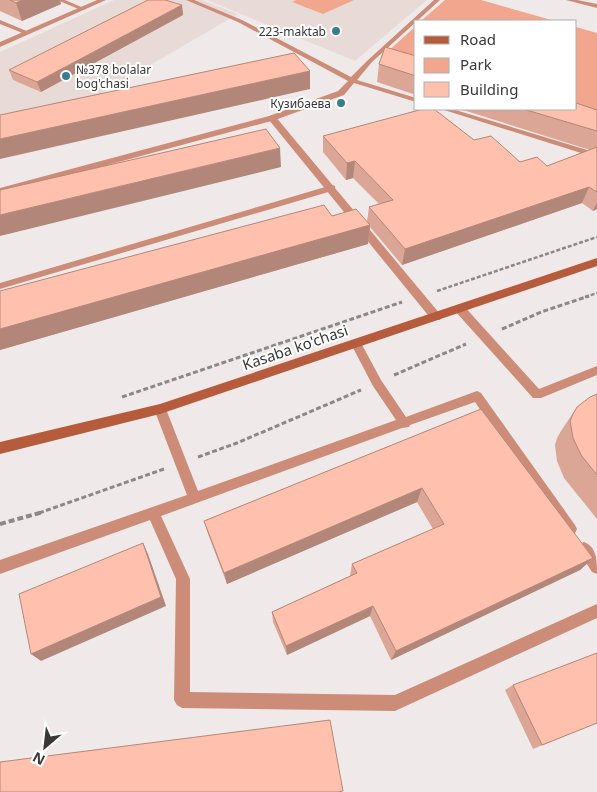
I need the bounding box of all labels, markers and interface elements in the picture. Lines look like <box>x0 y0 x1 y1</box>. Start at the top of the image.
legend <box>414 20 577 110</box>
place label: 223-maktab <box>259 23 326 40</box>
marker: 223-maktab <box>330 25 342 37</box>
text: Road <box>460 29 496 49</box>
text: Park <box>460 54 492 74</box>
place label: №378 bolalar bog'chasi <box>76 61 151 92</box>
marker: №378 bolalar bog'chasi <box>60 70 72 82</box>
text: Building <box>460 79 518 99</box>
place label: Кузибаева <box>270 95 331 112</box>
marker: Кузибаева <box>335 97 347 109</box>
street label: Kasaba ko'chasi <box>240 320 350 374</box>
north arrow <box>20 722 70 772</box>
text: N <box>29 748 48 770</box>

